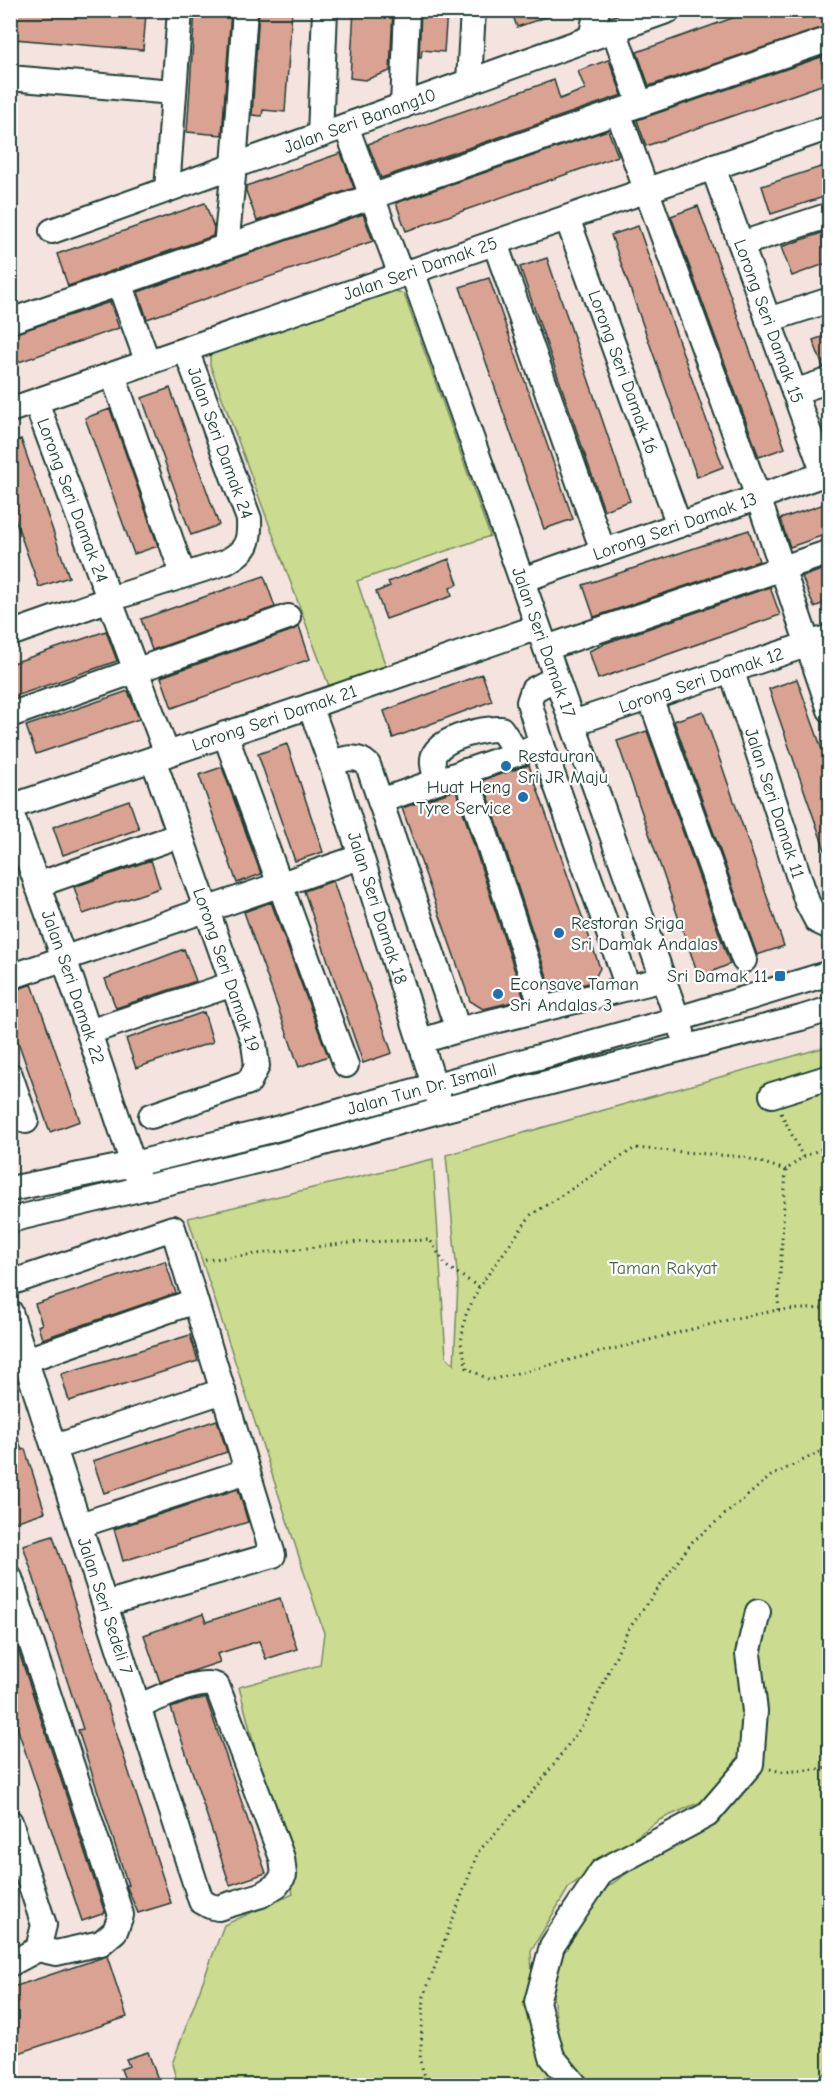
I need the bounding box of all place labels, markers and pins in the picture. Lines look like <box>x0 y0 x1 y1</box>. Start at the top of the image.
place label: Restauran Sri JR Maju <box>518 746 608 788</box>
marker: Restauran Sri JR Maju <box>499 759 513 773</box>
place label: Huat Heng Tyre Service <box>416 777 511 819</box>
marker: Huat Heng Tyre Service <box>516 790 530 804</box>
place label: Restoran Sriga Sri Damak Andalas <box>571 913 718 955</box>
marker: Restoran Sriga Sri Damak Andalas <box>552 926 566 940</box>
place label: Sri Damak 11 <box>667 966 768 987</box>
marker: Sri Damak 11 <box>773 969 787 983</box>
place label: Econsave Taman Sri Andalas 3 <box>510 974 639 1016</box>
marker: Econsave Taman Sri Andalas 3 <box>491 987 505 1001</box>

